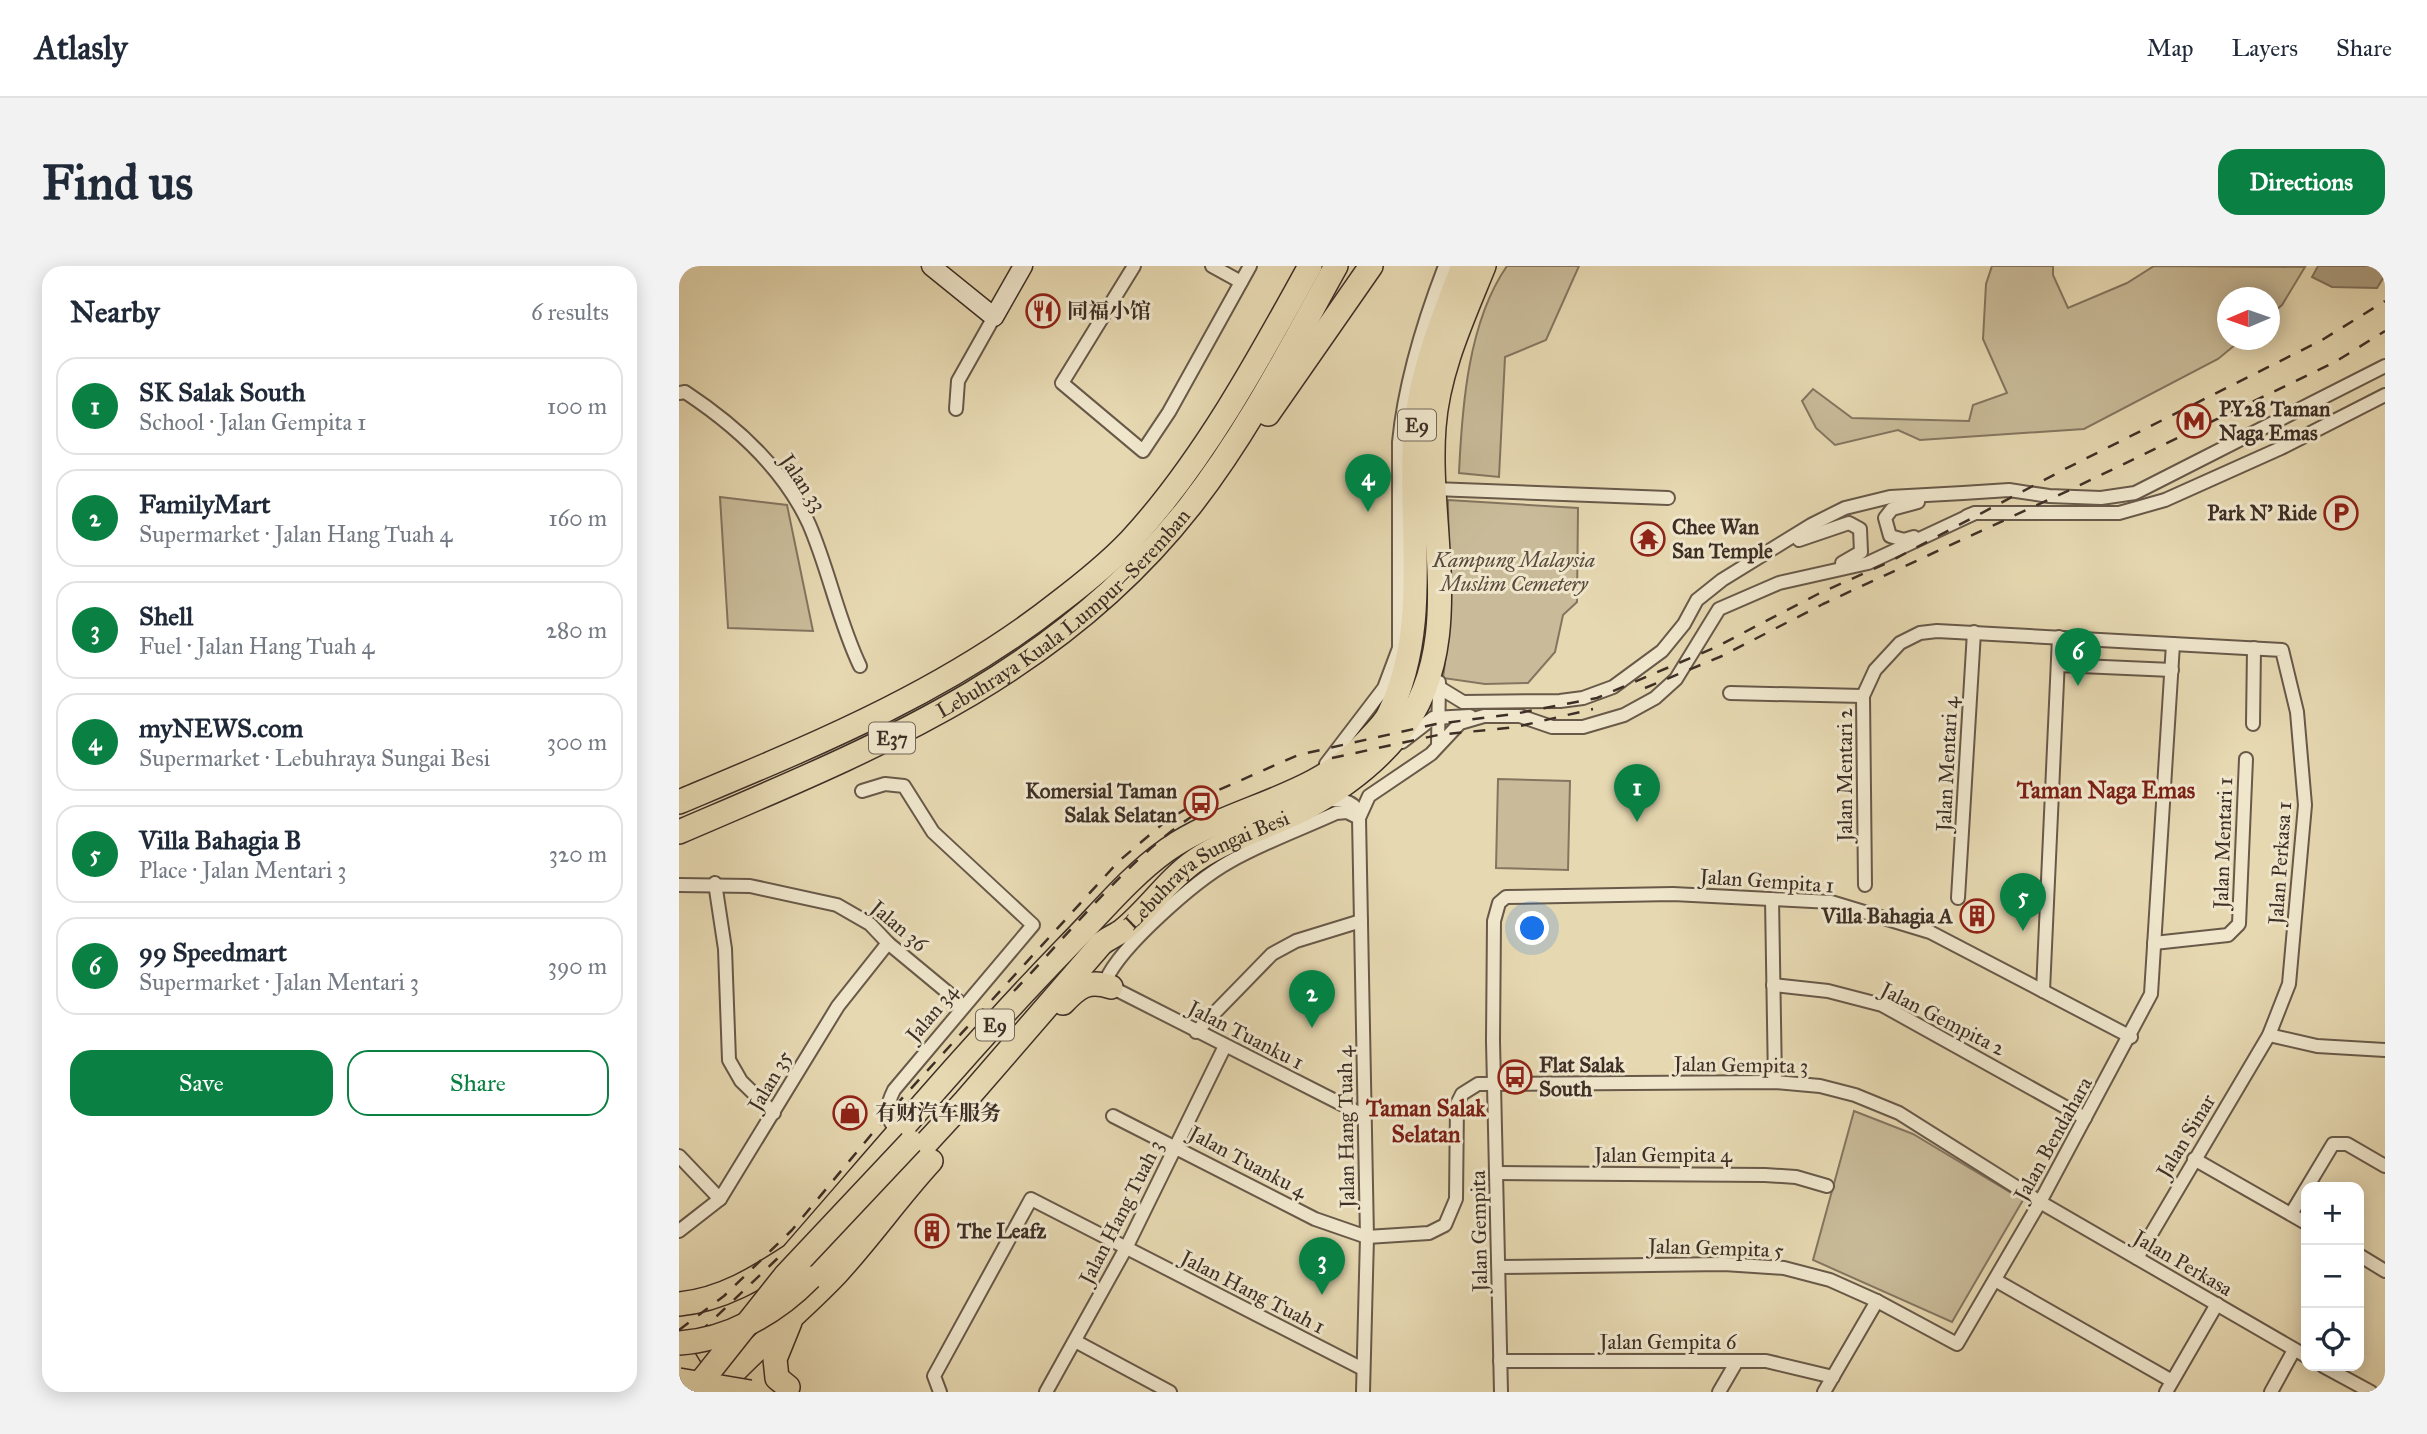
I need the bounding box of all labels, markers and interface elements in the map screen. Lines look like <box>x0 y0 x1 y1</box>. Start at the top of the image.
text: Atlasly <box>35 28 127 68</box>
text: Map <box>2147 33 2194 63</box>
text: Layers <box>2232 33 2298 63</box>
text: Share <box>2336 33 2392 63</box>
button: Directions <box>2218 149 2385 215</box>
text: Find us <box>42 153 193 212</box>
north arrow <box>2217 287 2280 350</box>
restaurant icon: 同福小馆 <box>1024 292 1062 330</box>
text: Nearby <box>70 294 160 330</box>
text: 6 results <box>531 298 609 326</box>
place label: 同福小馆 <box>1067 298 1151 324</box>
text: SK Salak South <box>139 376 305 408</box>
text: 1 <box>90 392 100 420</box>
text: 100 m <box>547 392 607 420</box>
place label: PY28 Taman Naga Emas <box>2219 396 2331 446</box>
metro station icon: PY28 Taman Naga Emas <box>2175 402 2213 440</box>
text: School · Jalan Gempita 1 <box>139 408 366 436</box>
road number: E9 <box>1398 410 1436 440</box>
street label: Jalan 33 <box>773 448 832 517</box>
pin: 4 <box>1345 454 1391 512</box>
text: FamilyMart <box>139 488 270 520</box>
parking icon: Park N' Ride <box>2322 494 2360 532</box>
place label: Park N' Ride <box>2207 500 2317 526</box>
street label: Lebuhraya Kuala Lumpur–Seremban <box>932 503 1196 724</box>
text: 2 <box>89 504 101 532</box>
text: 160 m <box>549 504 607 532</box>
place label: Chee Wan San Temple <box>1672 514 1773 564</box>
text: Supermarket · Jalan Hang Tuah 4 <box>139 520 452 548</box>
temple icon: Chee Wan San Temple <box>1629 520 1667 558</box>
park label: Kampung Malaysia Muslim Cemetery <box>1432 547 1595 597</box>
text: Shell <box>139 600 193 632</box>
text: 3 <box>90 616 100 644</box>
text: 280 m <box>546 616 607 644</box>
pin: 6 <box>2055 628 2101 686</box>
text: Fuel · Jalan Hang Tuah 4 <box>139 632 374 660</box>
street label: Jalan Mentari 4 <box>1930 695 1964 834</box>
street label: Jalan Mentari 2 <box>1832 708 1858 844</box>
text: myNEWS.com <box>139 712 303 744</box>
road number: E37 <box>869 723 915 754</box>
text: 4 <box>89 728 101 756</box>
text: 300 m <box>547 728 607 756</box>
text: Supermarket · Lebuhraya Sungai Besi <box>139 744 490 772</box>
pin: 1 <box>1614 764 1660 822</box>
district label: Taman Naga Emas <box>2016 776 2196 805</box>
street label: Jalan Mentari 1 <box>2208 777 2238 911</box>
place label: Komersial Taman Salak Selatan <box>1025 778 1178 828</box>
bus stop icon: Komersial Taman Salak Selatan <box>1182 784 1220 822</box>
street label: Jalan Perkasa 1 <box>2263 801 2297 927</box>
street label: Lebuhraya Sungai Besi <box>1119 805 1293 935</box>
text: Villa Bahagia B <box>139 824 302 856</box>
text: 5 <box>90 840 100 868</box>
text: 320 m <box>549 840 607 868</box>
text: Place · Jalan Mentari 3 <box>139 856 346 884</box>
street label: Jalan Gempita 1 <box>1697 863 1835 899</box>
pin: 5 <box>2000 873 2046 931</box>
street label: Jalan 36 <box>864 893 934 958</box>
building icon: Villa Bahagia A <box>1958 897 1996 935</box>
place label: Villa Bahagia A <box>1820 903 1954 929</box>
your location <box>1515 911 1549 945</box>
text: 99 Speedmart <box>139 936 287 968</box>
text: 6 <box>89 952 101 980</box>
text: 390 m <box>548 952 607 980</box>
text: Supermarket · Jalan Mentari 3 <box>139 968 419 996</box>
pin: 2 <box>1289 970 1335 1028</box>
street label: Jalan Gempita 2 <box>1875 976 2010 1062</box>
street label: Jalan 34 <box>899 978 964 1049</box>
street label: Jalan Tuanku 1 <box>1182 994 1308 1075</box>
road number: E9 <box>976 1010 1014 1040</box>
street label: Jalan Hang Tuah 4 <box>1332 1044 1360 1210</box>
street label: Jalan 35 <box>741 1046 798 1118</box>
button: Save <box>70 1050 333 1116</box>
button: Share <box>347 1050 609 1116</box>
street label: Jalan Gempita 3 <box>1672 1051 1808 1079</box>
place label: Flat Salak South <box>1539 1052 1626 1102</box>
bus stop icon: Flat Salak South <box>1496 1058 1534 1096</box>
street label: Jalan Bendahara <box>2007 1072 2098 1207</box>
street label: Jalan Sinar <box>2150 1089 2221 1184</box>
shop icon: 有财汽车服务 <box>831 1094 869 1132</box>
district label: Taman Salak Selatan <box>1365 1094 1487 1148</box>
place label: 有财汽车服务 <box>875 1100 1001 1126</box>
street label: Jalan Tuanku 4 <box>1183 1119 1313 1205</box>
street label: Jalan Hang Tuah 3 <box>1072 1135 1169 1290</box>
street label: Jalan Gempita 4 <box>1592 1142 1733 1168</box>
street label: Jalan Gempita <box>1465 1170 1493 1294</box>
map controls <box>2301 1182 2364 1371</box>
button: + <box>2301 1182 2364 1245</box>
building icon: The Leafz <box>913 1212 951 1250</box>
place label: The Leafz <box>956 1218 1046 1244</box>
street label: Jalan Perkasa <box>2127 1223 2237 1302</box>
street label: Jalan Gempita 5 <box>1646 1233 1785 1263</box>
pin: 3 <box>1299 1237 1345 1295</box>
street label: Jalan Hang Tuah 1 <box>1175 1244 1330 1340</box>
button: − <box>2301 1245 2364 1308</box>
button: locate <box>2301 1308 2364 1371</box>
street label: Jalan Gempita 6 <box>1598 1329 1738 1355</box>

